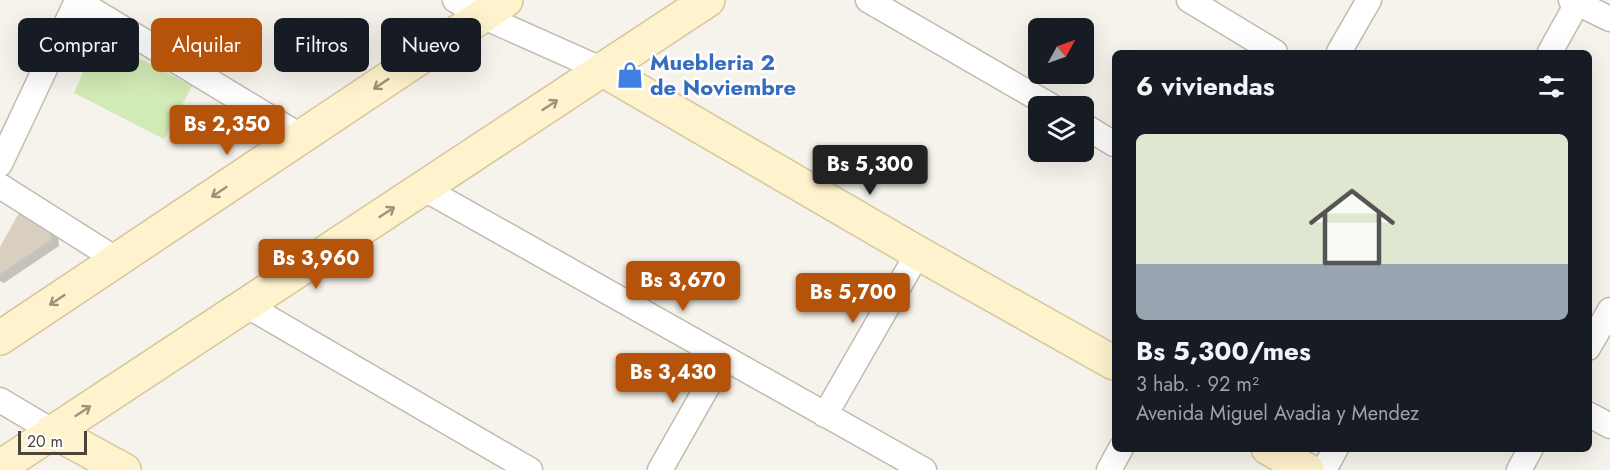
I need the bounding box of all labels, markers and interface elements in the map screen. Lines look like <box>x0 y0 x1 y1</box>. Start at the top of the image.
chip: Comprar <box>18 18 139 72</box>
chip: Alquilar <box>151 18 262 72</box>
chip: Filtros <box>274 18 369 72</box>
chip: Nuevo <box>381 18 481 72</box>
north arrow <box>1028 18 1094 84</box>
map controls <box>1028 18 1094 162</box>
place label: Muebleria 2 de Noviembre <box>650 46 796 103</box>
shop icon: Muebleria 2 de Noviembre <box>615 60 645 90</box>
text: 6 viviendas <box>1136 67 1275 105</box>
icon: filters <box>1535 70 1568 103</box>
one-way arrow <box>373 78 390 90</box>
button: layers <box>1028 96 1094 162</box>
one-way arrow <box>541 98 558 110</box>
pin: Bs 2,350 <box>165 105 289 156</box>
text: Bs 2,350 <box>184 110 270 139</box>
pin: Bs 5,300 <box>808 145 932 196</box>
text: Bs 5,300 <box>827 150 913 179</box>
icon: home <box>1298 173 1406 281</box>
one-way arrow <box>211 186 227 198</box>
one-way arrow <box>378 206 395 218</box>
pin: Bs 3,960 <box>254 239 378 290</box>
text: Bs 3,960 <box>273 244 360 273</box>
pin: Bs 3,670 <box>621 261 745 312</box>
text: Bs 3,670 <box>640 266 726 295</box>
pin: Bs 5,700 <box>791 273 915 324</box>
text: Bs 5,700 <box>810 278 896 307</box>
one-way arrow <box>48 294 65 307</box>
text: Bs 5,300/mes <box>1136 332 1311 370</box>
pin: Bs 3,430 <box>611 353 735 404</box>
text: Bs 3,430 <box>630 358 716 387</box>
text: 3 hab. · 92 m² <box>1136 370 1259 399</box>
text: Avenida Miguel Avadia y Mendez <box>1136 399 1419 428</box>
one-way arrow <box>75 405 91 417</box>
scale bar <box>18 428 87 456</box>
text: 20 m <box>27 430 63 453</box>

